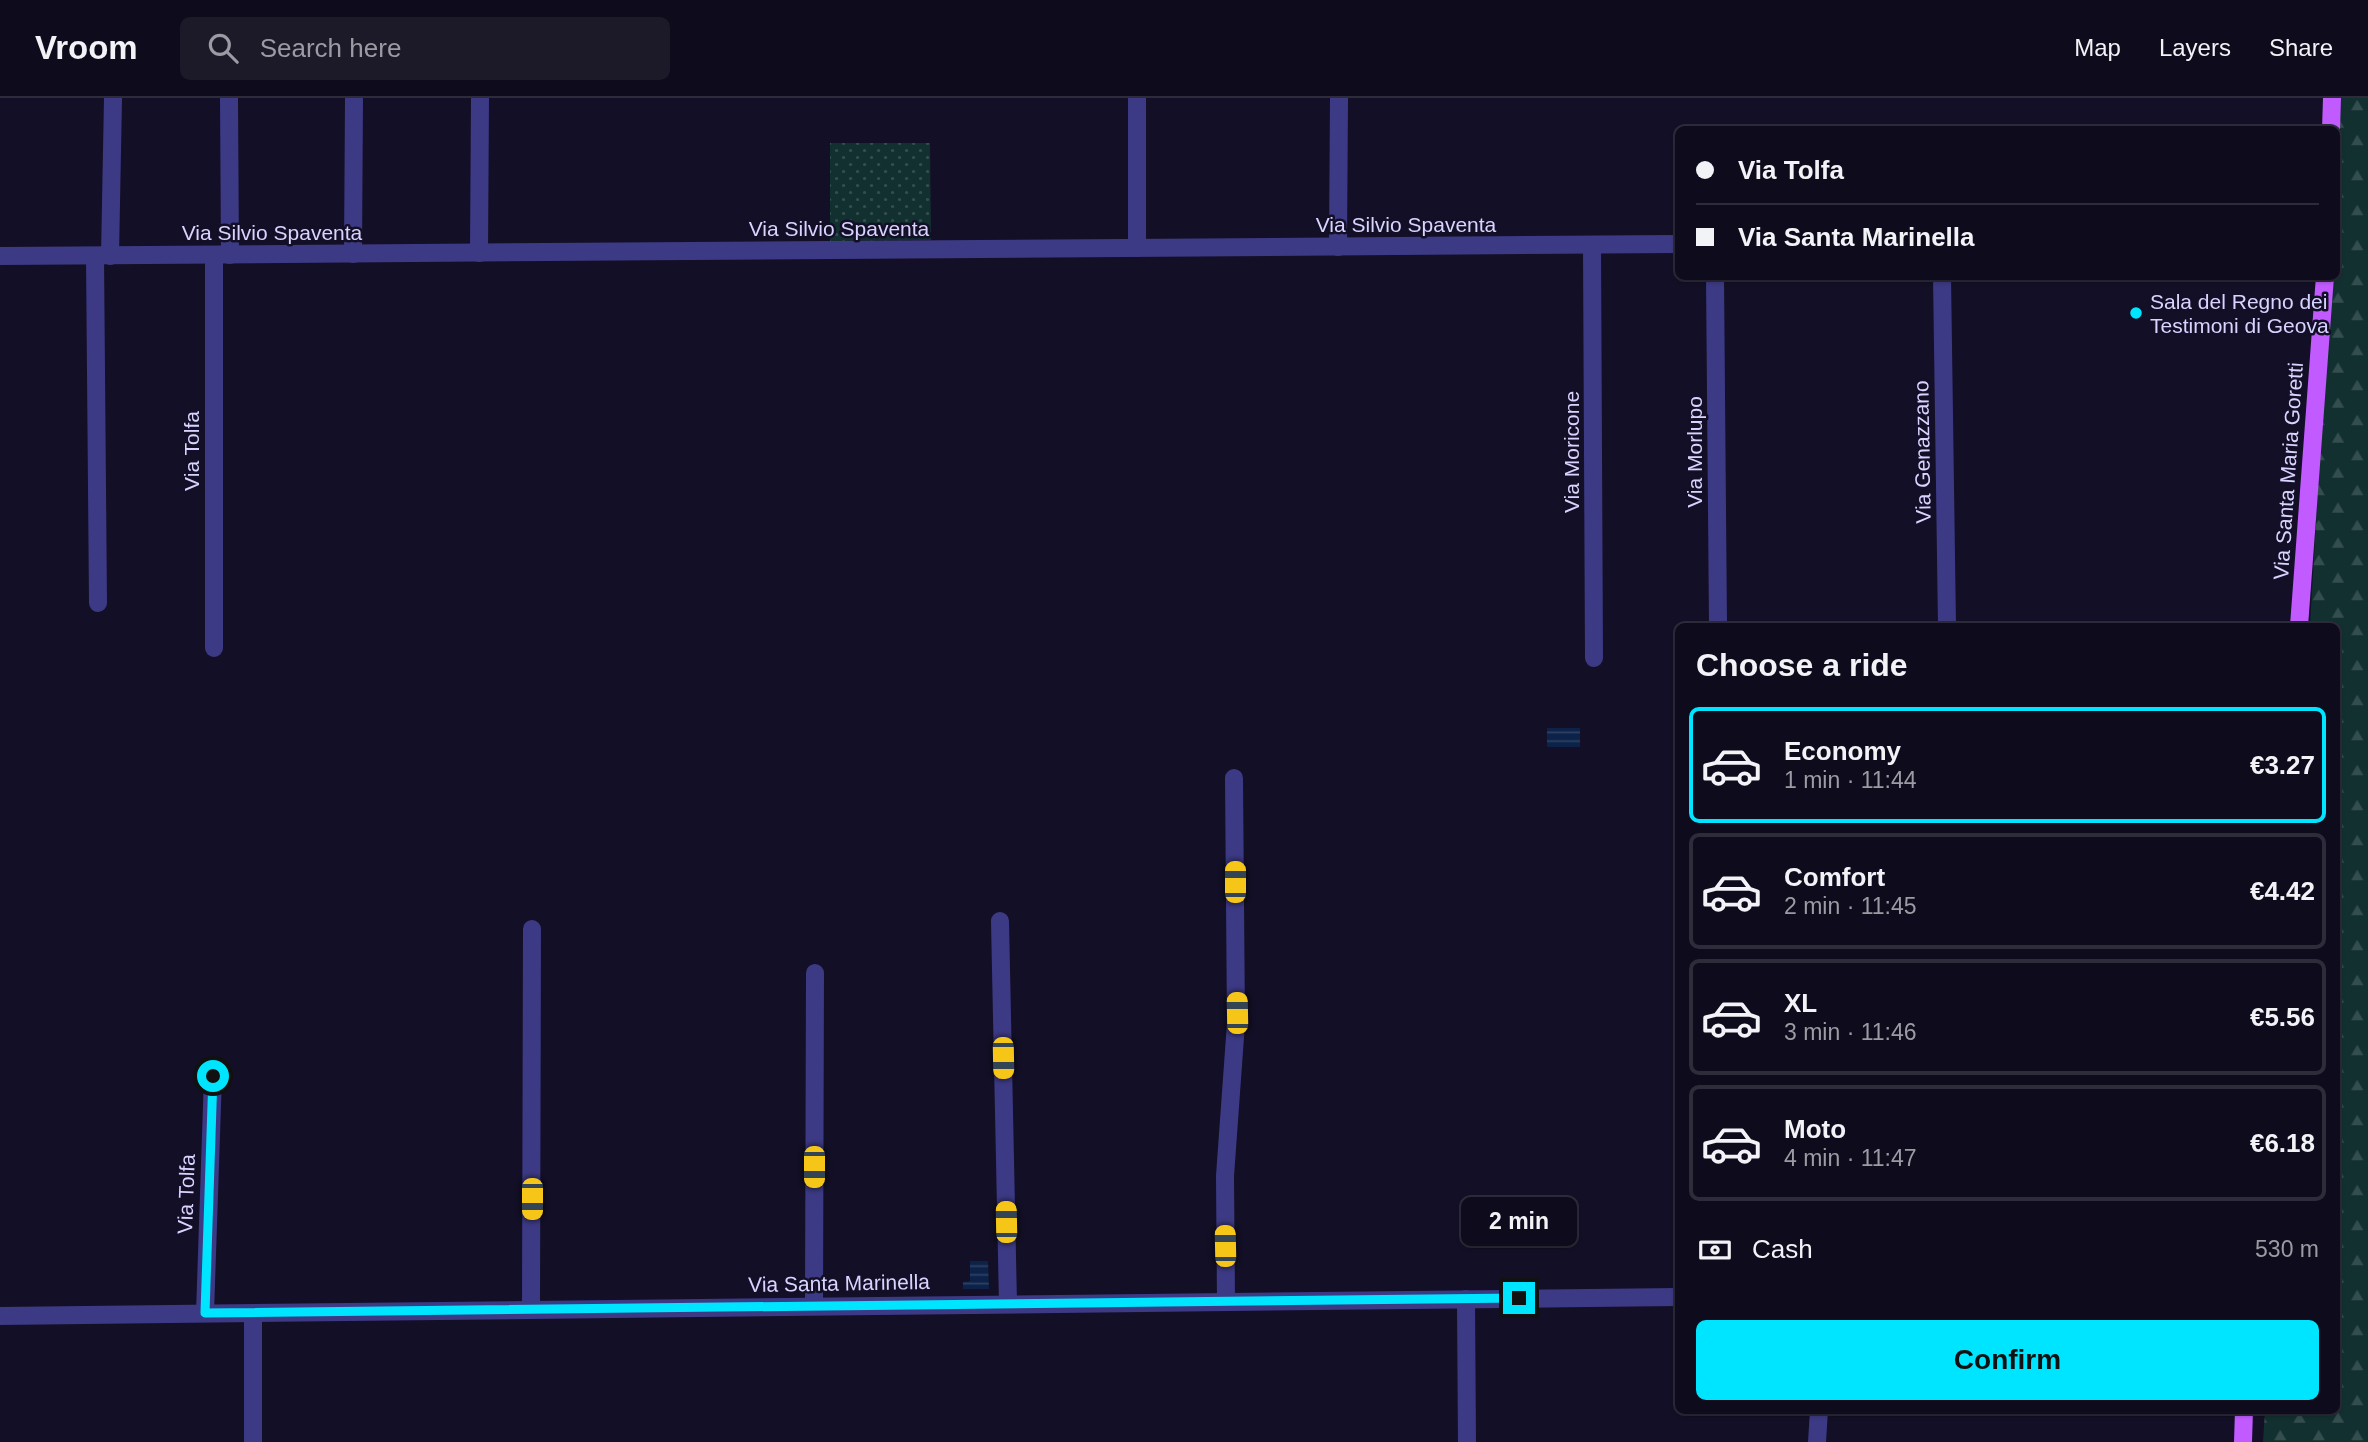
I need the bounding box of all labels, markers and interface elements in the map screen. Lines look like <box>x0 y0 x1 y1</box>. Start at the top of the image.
search box <box>180 17 670 80</box>
text: Vroom <box>35 29 138 66</box>
icon: search <box>204 29 242 67</box>
text: Search here <box>260 33 401 63</box>
text: Map <box>2074 34 2121 61</box>
text: Layers <box>2159 34 2231 61</box>
text: Share <box>2269 34 2333 61</box>
text: Via Tolfa <box>1738 155 1844 185</box>
street label: Via Silvio Spaventa <box>1316 213 1497 236</box>
street label: Via Silvio Spaventa <box>749 217 930 240</box>
street label: Via Silvio Spaventa <box>182 221 363 244</box>
text: Via Santa Marinella <box>1738 222 1975 252</box>
place label: Sala del Regno dei Testimoni di Geova <box>2150 290 2329 337</box>
marker: Sala del Regno dei Testimoni di Geova <box>2128 305 2144 321</box>
street label: Via Santa Maria Goretti <box>2269 362 2307 580</box>
street label: Via Genazzano <box>1909 380 1935 524</box>
street label: Via Moricone <box>1560 391 1583 513</box>
street label: Via Morlupo <box>1683 396 1706 508</box>
street label: Via Tolfa <box>180 411 203 491</box>
text: Choose a ride <box>1696 647 1908 683</box>
icon: car <box>1700 734 1763 797</box>
text: Economy <box>1784 736 1901 766</box>
text: €3.27 <box>2250 750 2315 780</box>
text: 1 min · 11:44 <box>1784 767 1917 793</box>
icon: car <box>1700 860 1763 923</box>
car <box>1225 861 1246 903</box>
text: Comfort <box>1784 862 1885 892</box>
text: €4.42 <box>2250 876 2315 906</box>
text: 2 min · 11:45 <box>1784 893 1917 919</box>
icon: car <box>1700 986 1763 1049</box>
text: XL <box>1784 988 1817 1018</box>
car <box>1227 992 1248 1034</box>
text: €5.56 <box>2250 1002 2315 1032</box>
text: 3 min · 11:46 <box>1784 1019 1917 1045</box>
car <box>993 1037 1014 1079</box>
route start <box>197 1060 229 1092</box>
icon: car <box>1700 1112 1763 1175</box>
text: Moto <box>1784 1114 1846 1144</box>
text: €6.18 <box>2250 1128 2315 1158</box>
text: 4 min · 11:47 <box>1784 1145 1917 1171</box>
car <box>804 1146 825 1188</box>
street label: Via Tolfa <box>173 1153 199 1234</box>
car <box>522 1178 543 1220</box>
callout: 2 min <box>1461 1196 1577 1246</box>
car <box>996 1201 1017 1243</box>
text: 2 min <box>1489 1208 1549 1234</box>
car <box>1215 1225 1236 1267</box>
icon: cash <box>1696 1231 1734 1269</box>
text: Cash <box>1752 1234 1813 1264</box>
text: 530 m <box>2255 1236 2319 1262</box>
street label: Via Santa Marinella <box>748 1270 930 1296</box>
route end <box>1503 1282 1535 1314</box>
button: Confirm <box>1696 1320 2319 1400</box>

